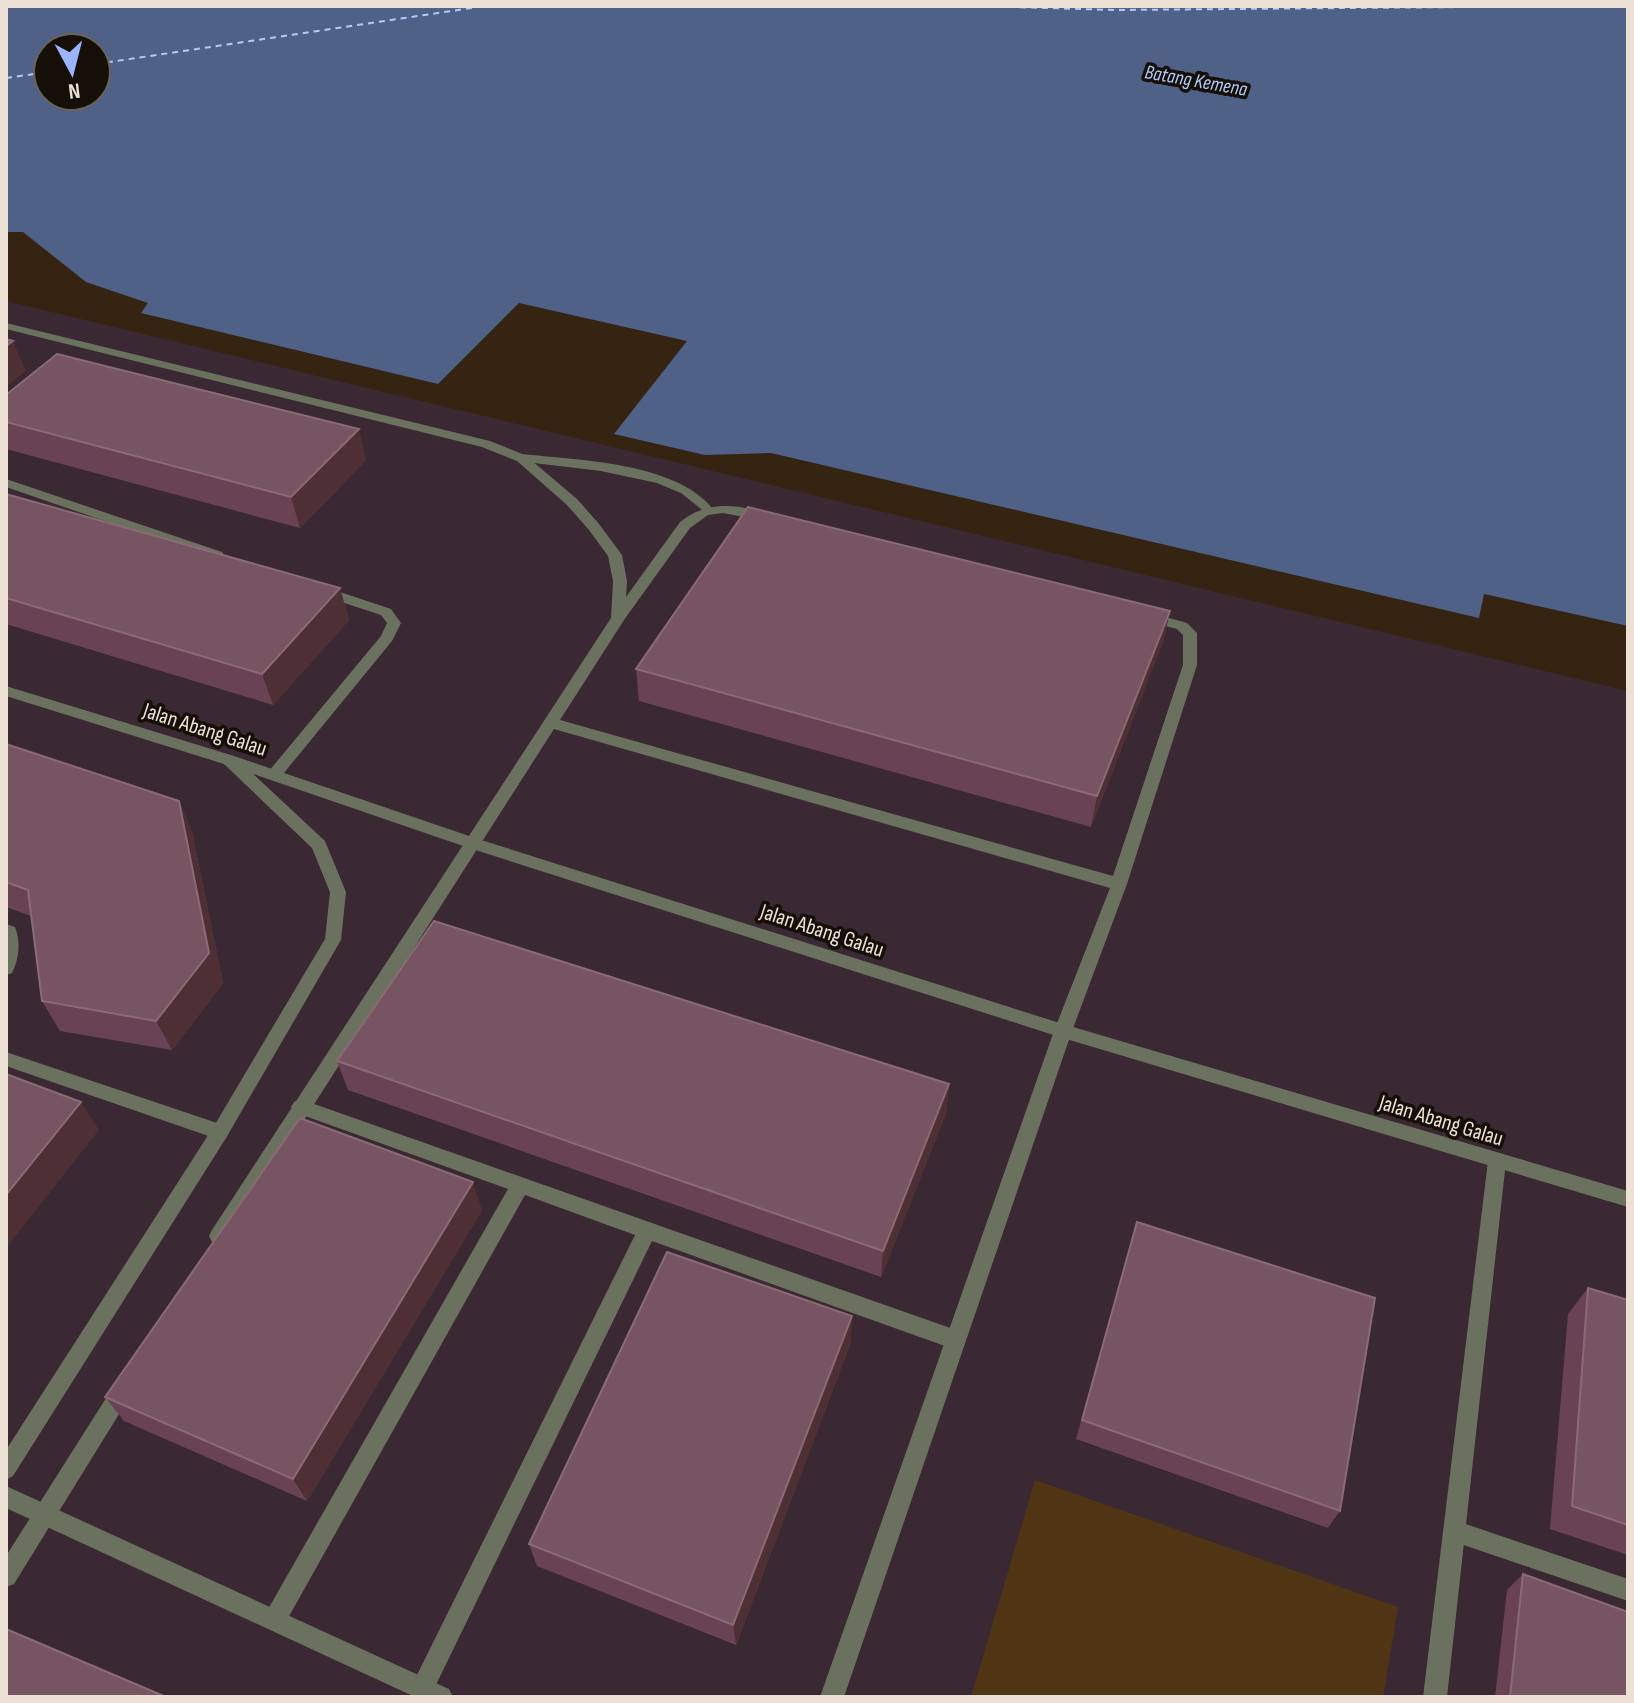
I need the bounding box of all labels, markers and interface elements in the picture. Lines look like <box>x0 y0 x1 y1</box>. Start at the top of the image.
north arrow <box>32 32 112 112</box>
water label: Batang Kemena <box>1143 60 1249 102</box>
text: N <box>67 76 82 104</box>
street label: Jalan Abang Galau <box>139 697 270 763</box>
street label: Jalan Abang Galau <box>756 898 887 964</box>
street label: Jalan Abang Galau <box>1375 1089 1506 1153</box>

